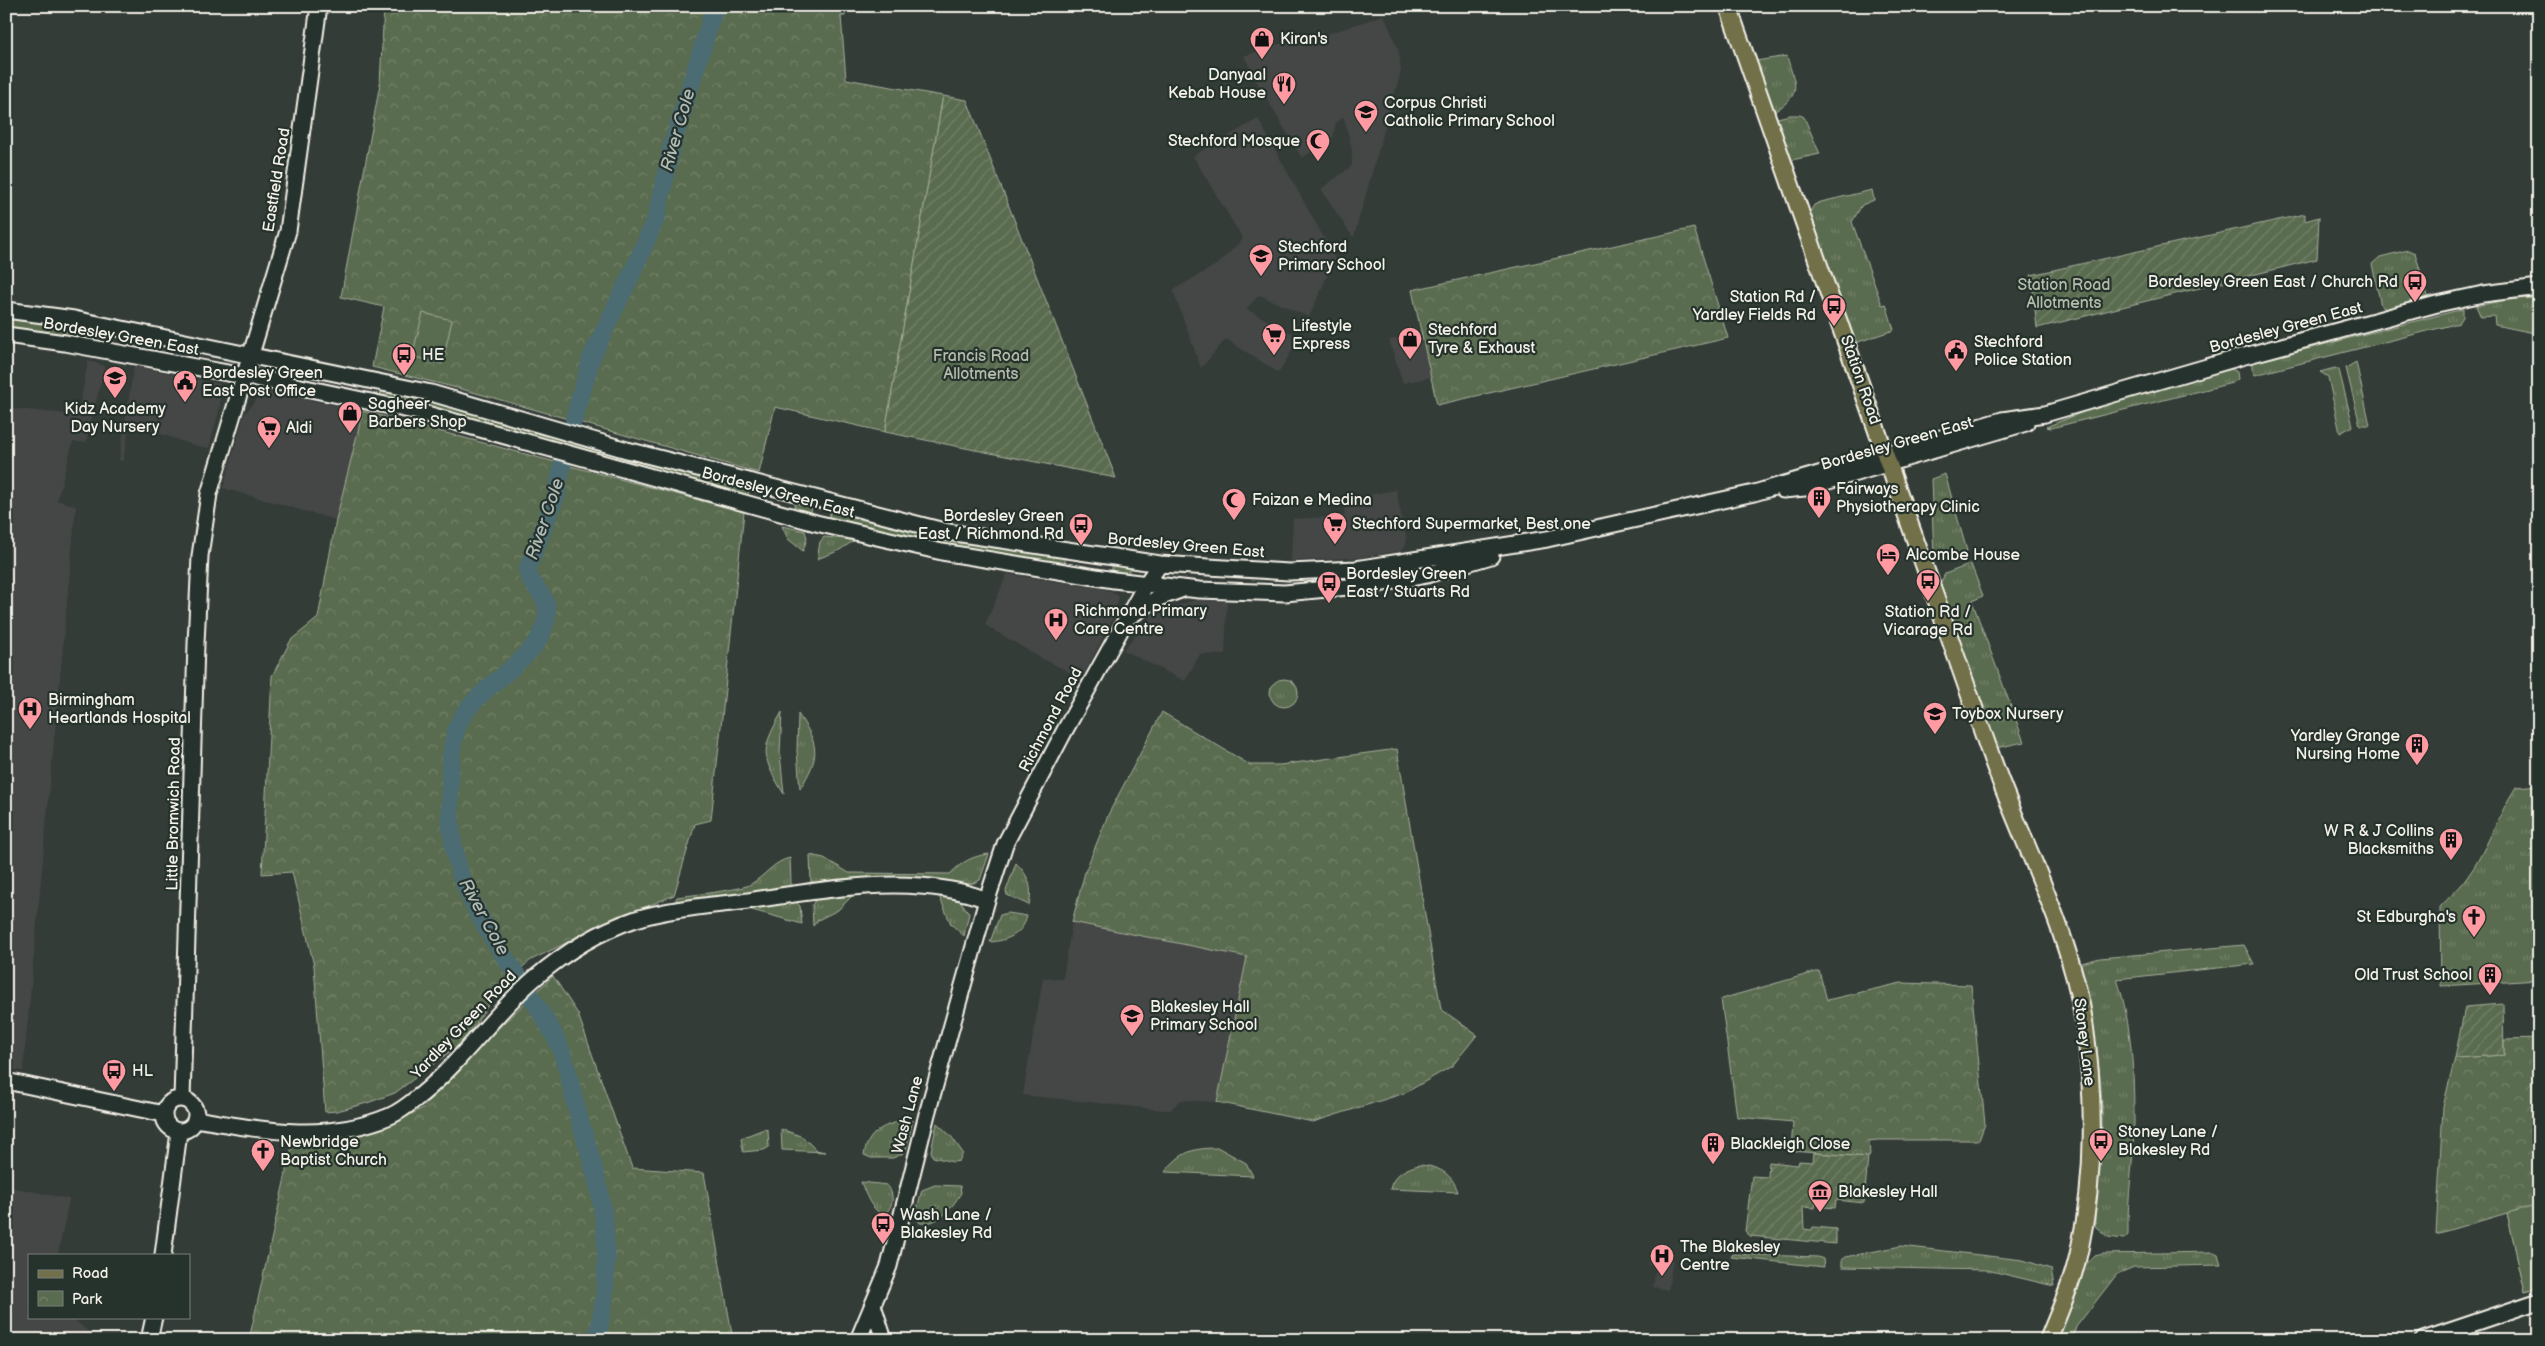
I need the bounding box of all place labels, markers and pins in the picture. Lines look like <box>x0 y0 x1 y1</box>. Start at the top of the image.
shop icon: Kiran's <box>1249 26 1275 60</box>
place label: Kiran's <box>1280 30 1328 49</box>
place label: Danyaal Kebab House <box>1168 66 1267 103</box>
restaurant icon: Danyaal Kebab House <box>1271 71 1297 105</box>
place label: Corpus Christi Catholic Primary School <box>1384 94 1555 131</box>
school or university icon: Corpus Christi Catholic Primary School <box>1353 99 1379 133</box>
mosque icon: Stechford Mosque <box>1305 128 1331 162</box>
place label: Stechford Mosque <box>1168 132 1300 151</box>
place label: Stechford Primary School <box>1278 238 1385 275</box>
school or university icon: Stechford Primary School <box>1248 243 1274 277</box>
bus stop icon: Bordesley Green East / Church Rd <box>2402 269 2428 303</box>
place label: Bordesley Green East / Church Rd <box>2148 273 2398 292</box>
place label: Station Rd / Yardley Fields Rd <box>1692 288 1816 325</box>
bus stop icon: Station Rd / Yardley Fields Rd <box>1821 293 1847 327</box>
place label: Lifestyle Express <box>1292 317 1352 354</box>
place label: Stechford Tyre & Exhaust <box>1428 321 1535 358</box>
supermarket icon: Lifestyle Express <box>1261 322 1287 356</box>
shop icon: Stechford Tyre & Exhaust <box>1397 326 1423 360</box>
place label: Stechford Police Station <box>1974 333 2072 370</box>
public building icon: Stechford Police Station <box>1943 338 1969 372</box>
bus stop icon: HE <box>391 342 417 376</box>
place label: HE <box>422 346 444 365</box>
place label: Bordesley Green East Post Office <box>202 364 323 401</box>
school or university icon: Kidz Academy Day Nursery <box>102 365 128 399</box>
public building icon: Bordesley Green East Post Office <box>172 369 198 403</box>
place label: Sagheer Barbers Shop <box>368 395 467 432</box>
place label: Kidz Academy Day Nursery <box>64 400 166 437</box>
shop icon: Sagheer Barbers Shop <box>337 400 363 434</box>
supermarket icon: Aldi <box>256 415 282 449</box>
place label: Aldi <box>286 419 312 438</box>
place label: Fairways Physiotherapy Clinic <box>1836 480 1980 517</box>
building icon: Fairways Physiotherapy Clinic <box>1806 485 1832 519</box>
mosque icon: Faizan e Medina <box>1221 487 1247 521</box>
place label: Faizan e Medina <box>1252 491 1372 510</box>
place label: Bordesley Green East / Richmond Rd <box>918 507 1064 544</box>
supermarket icon: Stechford Supermarket, Best one <box>1322 511 1348 545</box>
bus stop icon: Bordesley Green East / Richmond Rd <box>1068 512 1094 546</box>
place label: Stechford Supermarket, Best one <box>1352 515 1591 534</box>
hotel icon: Alcombe House <box>1875 542 1901 576</box>
place label: Alcombe House <box>1906 546 2020 565</box>
place label: Bordesley Green East / Stuarts Rd <box>1346 565 1470 602</box>
bus stop icon: Station Rd / Vicarage Rd <box>1915 568 1941 602</box>
bus stop icon: Bordesley Green East / Stuarts Rd <box>1316 570 1342 604</box>
place label: Richmond Primary Care Centre <box>1074 602 1208 639</box>
place label: Station Rd / Vicarage Rd <box>1883 603 1973 640</box>
hospital icon: Richmond Primary Care Centre <box>1043 607 1069 641</box>
place label: Birmingham Heartlands Hospital <box>48 691 191 728</box>
hospital icon: Birmingham Heartlands Hospital <box>17 696 43 730</box>
school or university icon: Toybox Nursery <box>1922 701 1948 735</box>
place label: Toybox Nursery <box>1952 705 2064 724</box>
place label: Yardley Grange Nursing Home <box>2290 727 2401 764</box>
building icon: Yardley Grange Nursing Home <box>2404 732 2430 766</box>
place label: W R & J Collins Blacksmiths <box>2324 822 2434 859</box>
building icon: W R & J Collins Blacksmiths <box>2438 827 2464 861</box>
church icon: St Edburgha's <box>2461 904 2487 938</box>
place label: St Edburgha's <box>2357 908 2456 927</box>
building icon: Old Trust School <box>2477 962 2503 996</box>
place label: Old Trust School <box>2354 966 2472 985</box>
place label: Blakesley Hall Primary School <box>1150 998 1257 1035</box>
school or university icon: Blakesley Hall Primary School <box>1119 1003 1145 1037</box>
bus stop icon: HL <box>101 1058 127 1092</box>
place label: HL <box>132 1062 154 1081</box>
place label: Stoney Lane / Blakesley Rd <box>2118 1123 2218 1160</box>
bus stop icon: Stoney Lane / Blakesley Rd <box>2088 1128 2114 1162</box>
building icon: Blackleigh Close <box>1700 1131 1726 1165</box>
place label: Newbridge Baptist Church <box>280 1133 387 1170</box>
place label: Blackleigh Close <box>1730 1135 1851 1154</box>
church icon: Newbridge Baptist Church <box>250 1138 276 1172</box>
museum icon: Blakesley Hall <box>1807 1179 1833 1213</box>
place label: Blakesley Hall <box>1838 1183 1938 1202</box>
place label: Wash Lane / Blakesley Rd <box>900 1206 992 1243</box>
bus stop icon: Wash Lane / Blakesley Rd <box>870 1211 896 1245</box>
place label: The Blakesley Centre <box>1680 1238 1781 1275</box>
hospital icon: The Blakesley Centre <box>1649 1243 1675 1277</box>

